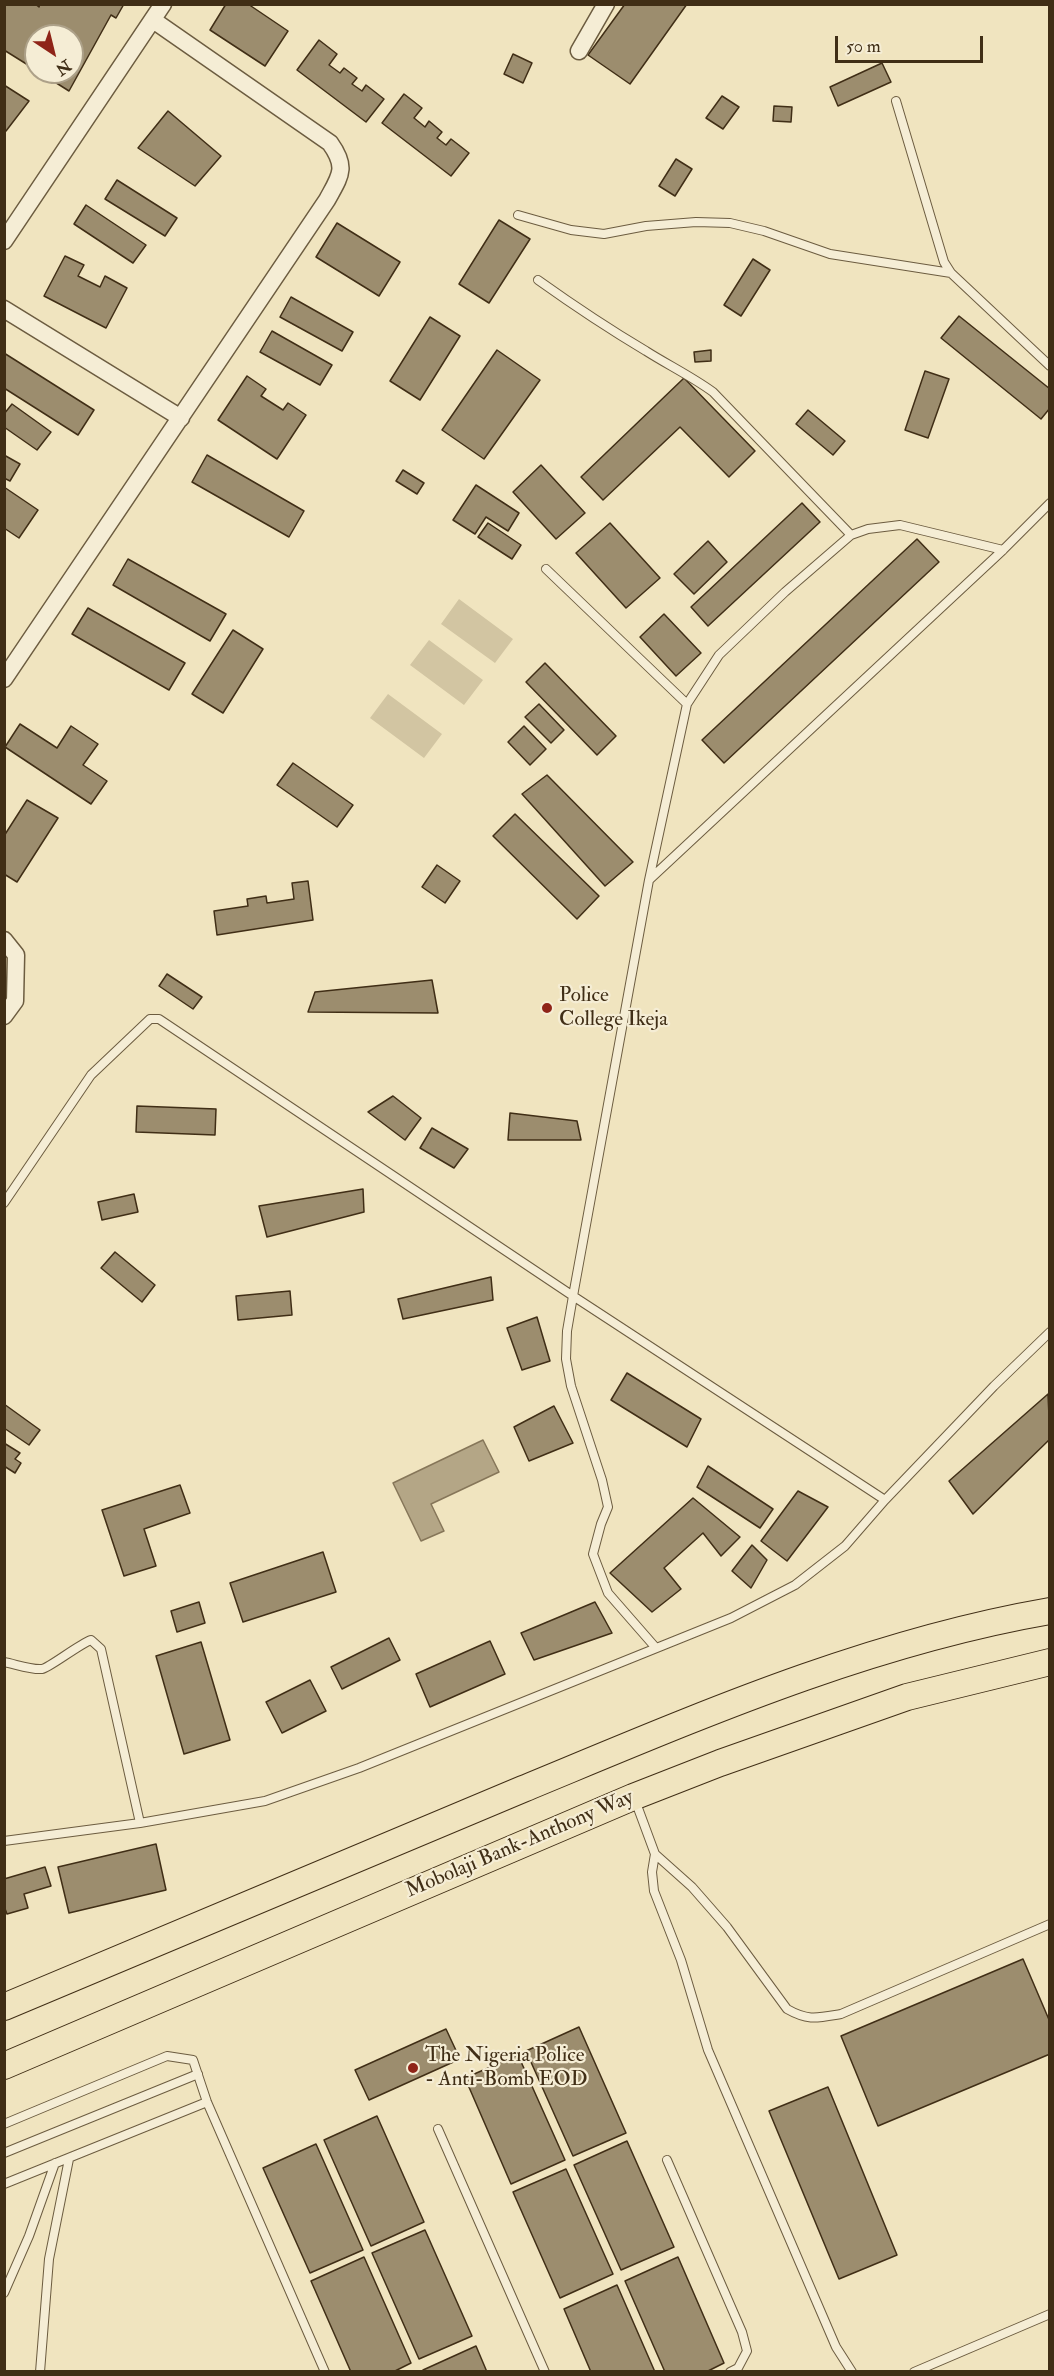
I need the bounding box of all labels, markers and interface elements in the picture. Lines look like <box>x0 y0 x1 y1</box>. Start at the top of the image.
north arrow <box>24 24 84 84</box>
scale bar <box>838 24 986 62</box>
text: 50 m <box>846 35 881 58</box>
text: N <box>52 55 75 79</box>
place label: Police College Ikeja <box>559 983 668 1033</box>
marker: Police College Ikeja <box>540 1001 554 1015</box>
street label: Mobolaji Bank-Anthony Way <box>402 1786 638 1904</box>
place label: The Nigeria Police - Anti-Bomb EOD <box>425 2043 588 2093</box>
marker: The Nigeria Police - Anti-Bomb EOD <box>406 2061 420 2075</box>

